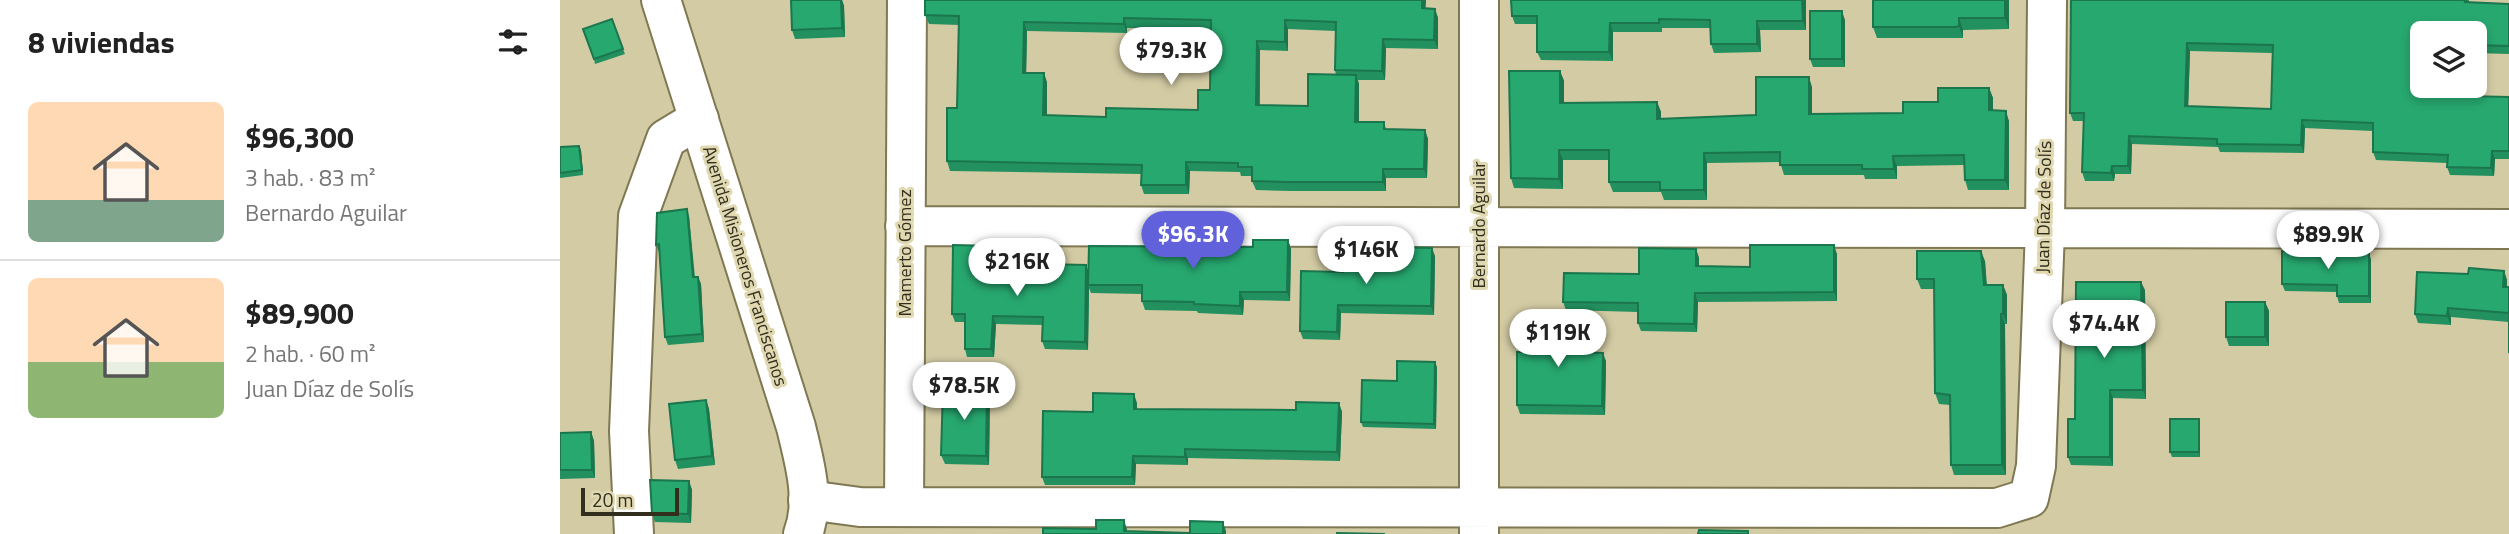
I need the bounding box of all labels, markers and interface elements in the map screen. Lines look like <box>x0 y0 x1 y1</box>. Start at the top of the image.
text: 8 viviendas <box>28 19 175 65</box>
map controls <box>2410 21 2487 98</box>
button: layers <box>2410 21 2487 98</box>
icon: filters <box>494 23 532 61</box>
pin: $79.3K <box>1114 28 1228 87</box>
text: $79.3K <box>1135 32 1207 67</box>
text: $96,300 <box>245 114 354 160</box>
icon: home <box>84 130 168 214</box>
street label: Juan Díaz de Solís <box>2029 141 2058 273</box>
street label: Avenida Misioneros Franciscanos <box>696 142 795 389</box>
text: 3 hab. · 83 m² <box>245 160 375 195</box>
street label: Bernardo Aguilar <box>1465 162 1492 288</box>
street label: Mamerto Gómez <box>891 189 918 317</box>
text: Bernardo Aguilar <box>245 195 407 230</box>
pin: $96.3K <box>1136 212 1250 271</box>
pin: $89.9K <box>2271 212 2385 271</box>
text: $96.3K <box>1157 216 1229 251</box>
text: $89.9K <box>2292 216 2364 251</box>
pin: $146K <box>1317 226 1415 286</box>
text: $146K <box>1333 231 1399 266</box>
pin: $216K <box>968 238 1066 298</box>
text: $216K <box>984 243 1050 278</box>
text: $89,900 <box>245 290 354 336</box>
pin: $74.4K <box>2047 300 2161 360</box>
text: $74.4K <box>2068 305 2140 340</box>
icon: home <box>84 306 168 390</box>
pin: $119K <box>1509 310 1607 369</box>
text: $119K <box>1525 314 1591 349</box>
text: 2 hab. · 60 m² <box>245 336 375 371</box>
pin: $78.5K <box>907 362 1021 422</box>
text: $78.5K <box>928 367 1000 402</box>
text: Juan Díaz de Solís <box>245 371 414 406</box>
scale bar <box>581 485 679 517</box>
text: 20 m <box>592 485 633 514</box>

